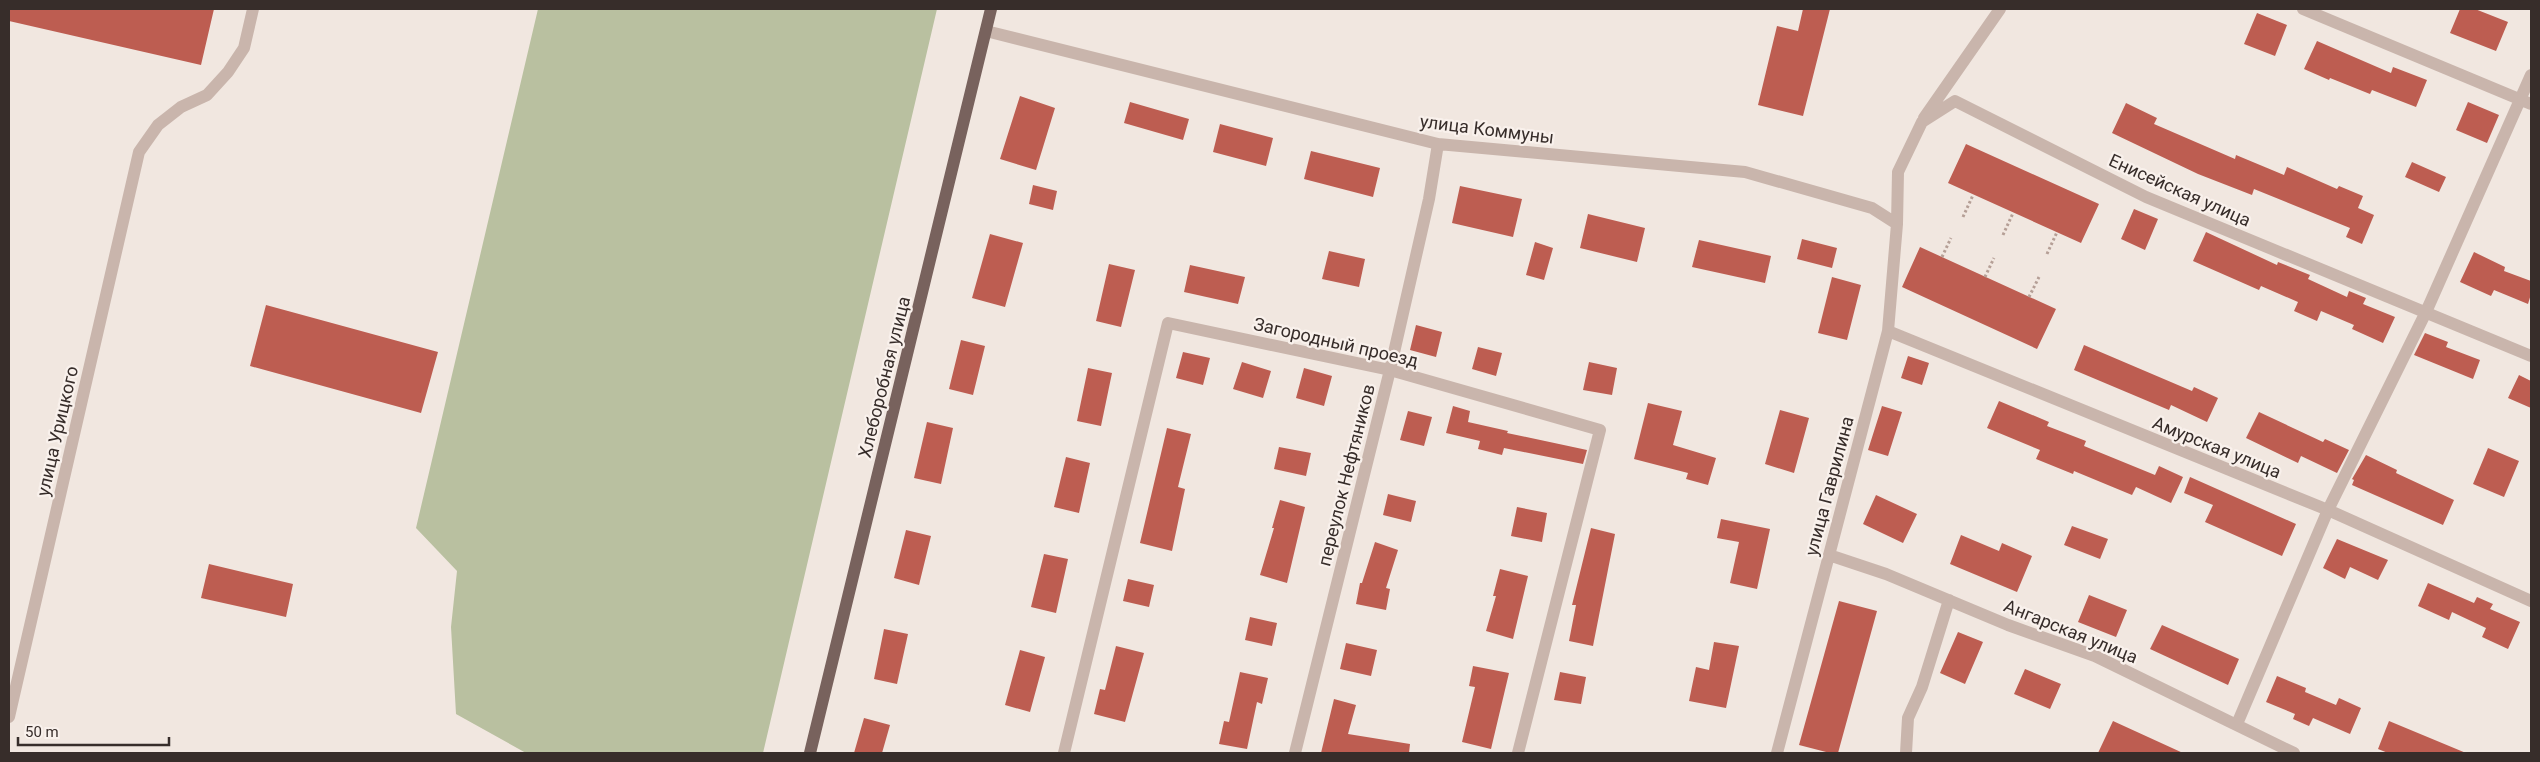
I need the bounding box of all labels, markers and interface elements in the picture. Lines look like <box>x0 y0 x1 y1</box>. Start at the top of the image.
street label: улица Коммуны <box>1419 110 1555 148</box>
street label: Енисейская улица <box>2106 149 2254 231</box>
street label: Хлеборобная улица <box>854 294 914 460</box>
street label: Загородный проезд <box>1252 313 1420 371</box>
street label: улица Урицкого <box>32 364 82 498</box>
street label: переулок Нефтяников <box>1313 382 1379 568</box>
street label: Амурская улица <box>2150 412 2284 482</box>
street label: улица Гаврилина <box>1800 414 1858 558</box>
street label: Ангарская улица <box>2001 595 2141 667</box>
scale bar <box>18 714 169 746</box>
text: 50 m <box>25 723 59 741</box>

